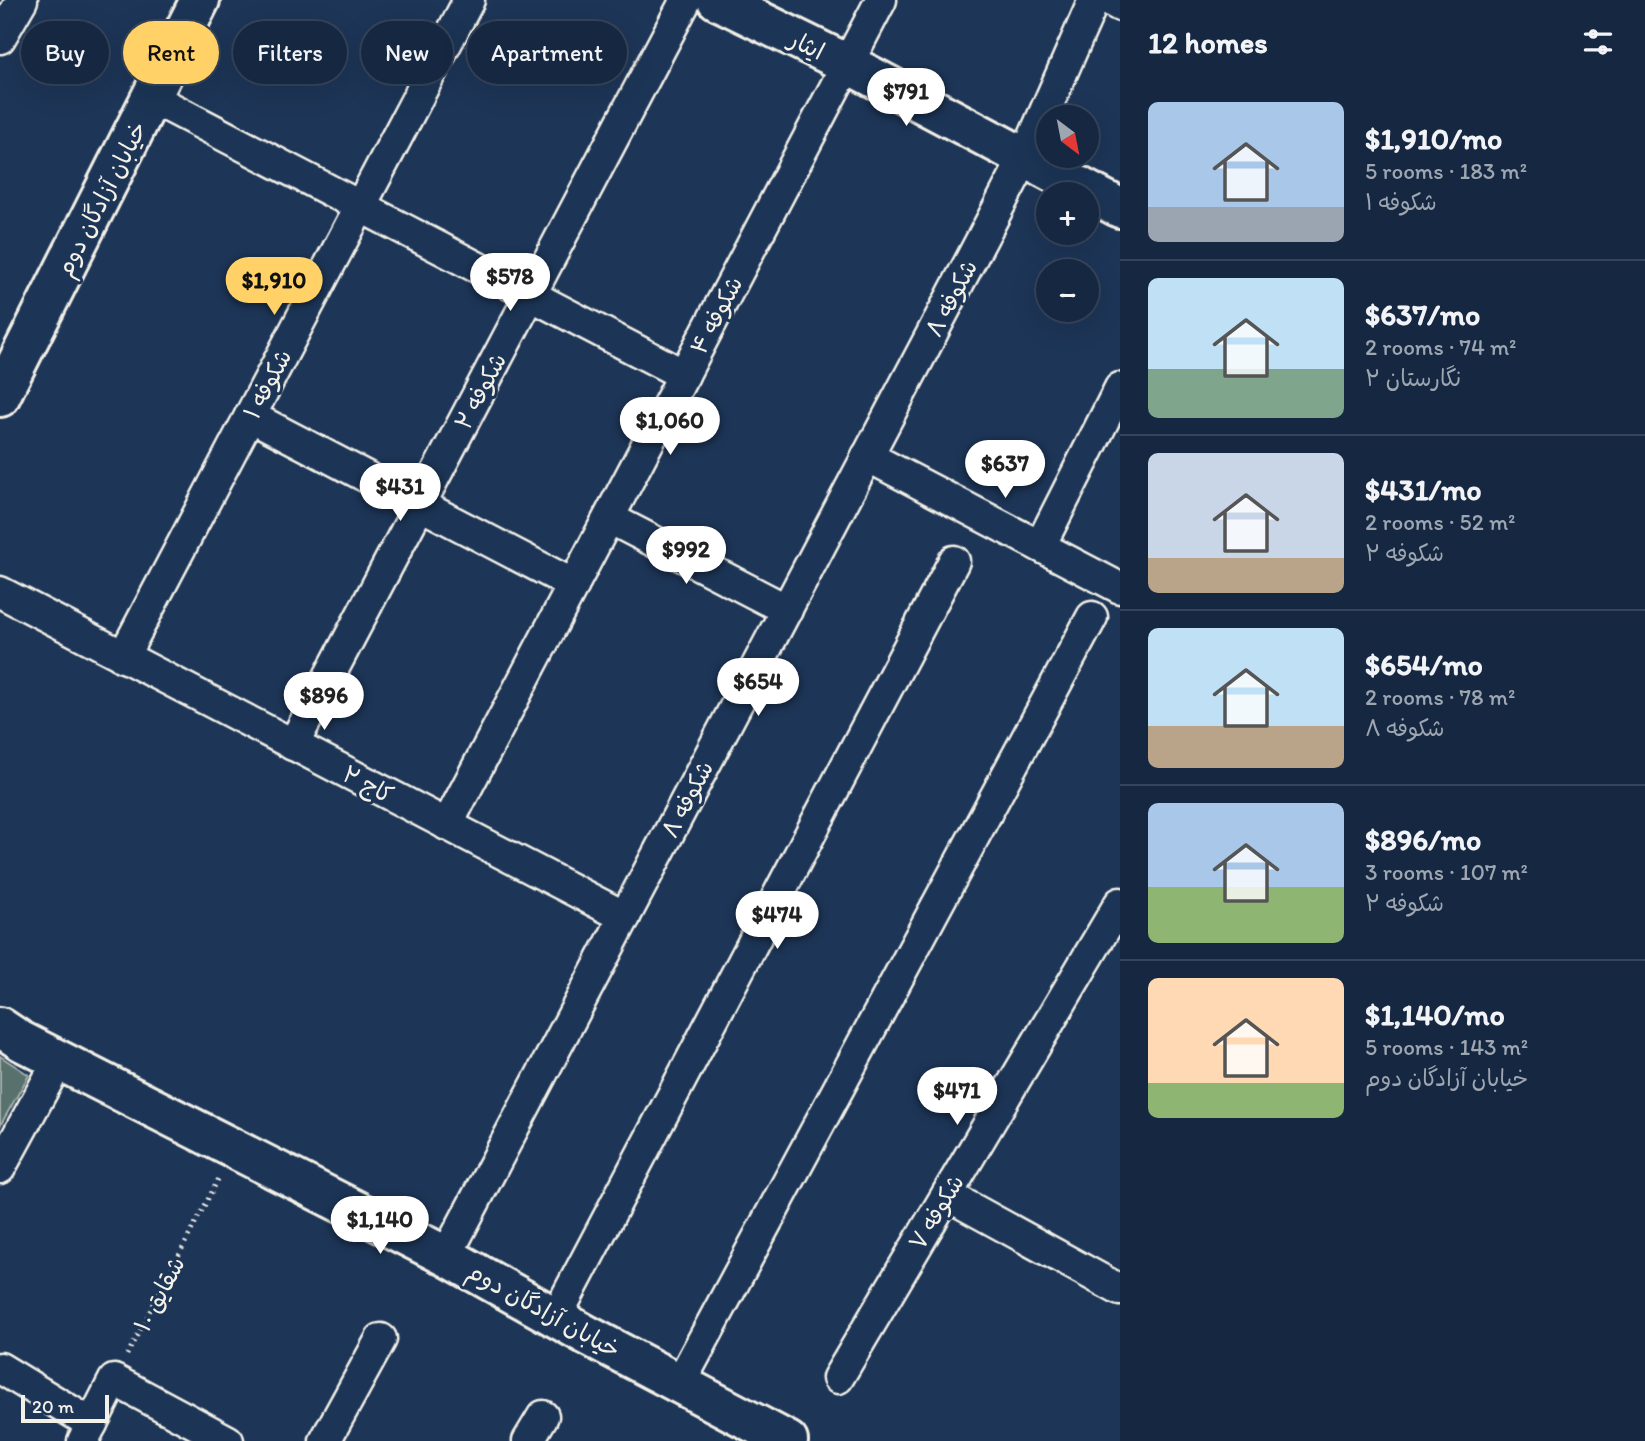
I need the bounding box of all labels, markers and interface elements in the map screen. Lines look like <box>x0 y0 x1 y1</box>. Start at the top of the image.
chip: Buy <box>21 21 109 84</box>
chip: Rent <box>123 21 219 84</box>
chip: Filters <box>233 21 347 84</box>
chip: New <box>361 21 453 84</box>
chip: Apartment <box>467 21 627 84</box>
street label: ایثار <box>783 23 829 66</box>
icon: filters <box>1579 23 1617 61</box>
text: 12 homes <box>1148 24 1268 61</box>
pin: $791 <box>865 68 947 128</box>
text: $791 <box>883 77 929 105</box>
north arrow <box>1036 105 1099 168</box>
map controls <box>1036 105 1099 322</box>
street label: خیابان آزادگان دوم <box>49 116 157 284</box>
text: $1,910/mo <box>1365 120 1502 157</box>
icon: home <box>1204 130 1288 214</box>
text: 5 rooms · 183 m² <box>1365 157 1527 185</box>
button: + <box>1036 182 1099 245</box>
text: شکوفه ۱ <box>1365 188 1437 216</box>
pin: $578 <box>469 254 551 313</box>
street label: شکوفه ۸ <box>919 255 984 342</box>
pin: $1,910 <box>217 258 331 317</box>
button: − <box>1036 259 1099 322</box>
text: $578 <box>486 262 534 290</box>
text: $1,910 <box>242 266 306 294</box>
street label: شکوفه ۴ <box>683 271 749 359</box>
text: $637/mo <box>1365 296 1480 333</box>
icon: home <box>1204 306 1288 390</box>
text: 2 rooms · 74 m² <box>1365 333 1517 361</box>
street label: شکوفه ۱ <box>237 344 298 424</box>
street label: شکوفه ۲ <box>448 348 513 435</box>
text: نگارستان ۲ <box>1365 364 1461 392</box>
pin: $1,060 <box>613 398 727 457</box>
text: $1,060 <box>636 406 704 434</box>
pin: $637 <box>964 440 1046 500</box>
text: $637 <box>981 449 1029 477</box>
pin: $431 <box>359 463 441 523</box>
text: $431/mo <box>1365 471 1482 508</box>
text: $431 <box>376 472 424 500</box>
icon: home <box>1204 481 1288 565</box>
text: 2 rooms · 52 m² <box>1365 508 1515 536</box>
pin: $992 <box>645 526 727 586</box>
text: $992 <box>662 535 710 563</box>
text: شکوفه ۲ <box>1365 539 1444 567</box>
text: $654/mo <box>1365 646 1483 683</box>
icon: home <box>1204 656 1288 740</box>
pin: $654 <box>717 658 799 718</box>
text: $654 <box>733 667 783 695</box>
pin: $896 <box>283 672 365 732</box>
text: $896 <box>300 681 348 709</box>
text: 2 rooms · 78 m² <box>1365 683 1515 711</box>
text: شکوفه ۸ <box>1365 714 1445 742</box>
street label: شکوفه ۸ <box>655 756 720 843</box>
street label: کاج ۲ <box>337 759 398 811</box>
text: $896/mo <box>1365 821 1481 858</box>
icon: home <box>1204 831 1288 915</box>
text: 3 rooms · 107 m² <box>1365 858 1528 886</box>
text: شکوفه ۲ <box>1365 889 1444 917</box>
pin: $474 <box>736 892 818 951</box>
text: $474 <box>752 900 802 928</box>
text: $1,140/mo <box>1365 996 1505 1033</box>
icon: home <box>1204 1006 1288 1090</box>
text: 5 rooms · 143 m² <box>1365 1033 1528 1061</box>
text: خیابان آزادگان دوم <box>1365 1064 1528 1092</box>
pin: $471 <box>916 1068 998 1127</box>
text: $471 <box>933 1076 981 1104</box>
street label: شکوفه ۷ <box>902 1169 971 1256</box>
pin: $1,140 <box>323 1196 437 1256</box>
text: $1,140 <box>347 1205 413 1233</box>
street label: شقایق ۱۰ <box>127 1251 191 1337</box>
street label: خیابان آزادگان دوم <box>460 1256 626 1368</box>
scale bar <box>21 1392 108 1424</box>
text: 20 m <box>32 1395 74 1418</box>

